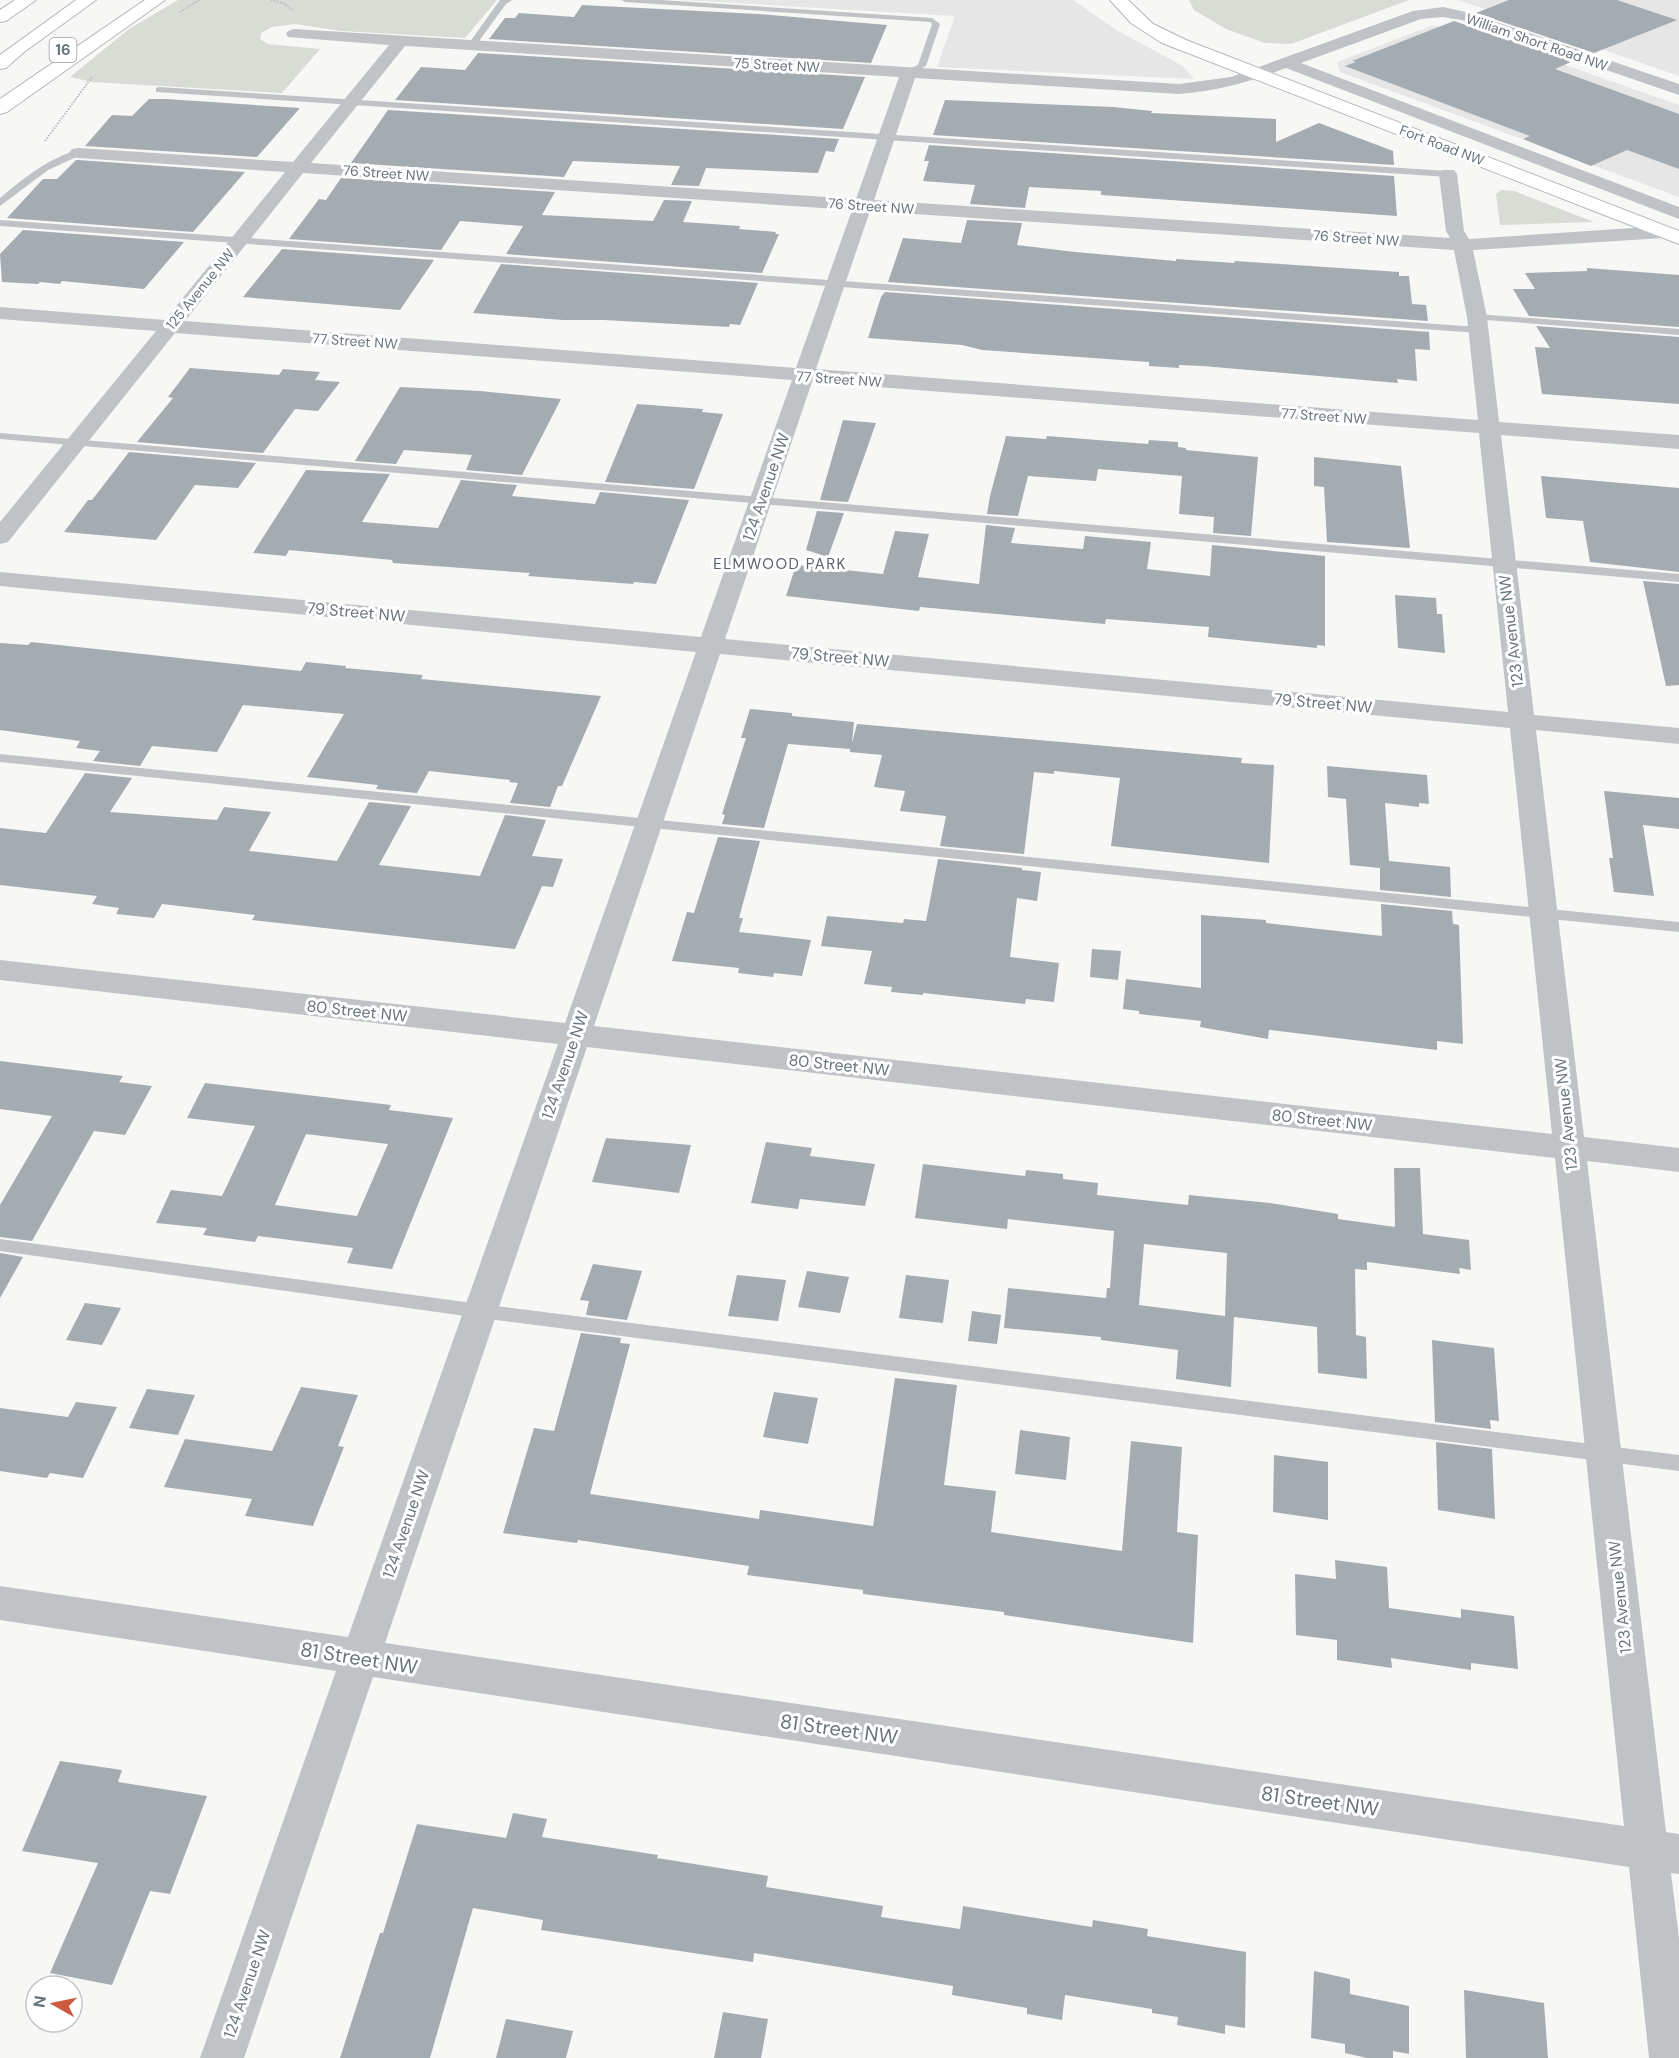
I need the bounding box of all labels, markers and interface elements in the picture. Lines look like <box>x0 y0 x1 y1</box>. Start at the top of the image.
street label: William Short Road NW <box>1464 9 1611 75</box>
road number: 16 <box>50 38 76 62</box>
street label: 75 Street NW <box>734 54 821 76</box>
street label: Fort Road NW <box>1397 121 1487 170</box>
street label: 76 Street NW <box>342 161 430 185</box>
street label: 76 Street NW <box>827 194 915 218</box>
street label: 76 Street NW <box>1312 226 1400 250</box>
street label: 125 Avenue NW <box>162 244 238 333</box>
street label: 77 Street NW <box>312 329 399 353</box>
street label: 77 Street NW <box>796 367 883 391</box>
street label: 77 Street NW <box>1281 404 1368 428</box>
street label: 124 Avenue NW <box>738 430 795 544</box>
district label: ELMWOOD PARK <box>713 554 847 574</box>
street label: 123 Avenue NW <box>1494 573 1528 688</box>
street label: 79 Street NW <box>306 597 407 627</box>
street label: 79 Street NW <box>790 642 891 672</box>
street label: 79 Street NW <box>1273 688 1374 718</box>
street label: 80 Street NW <box>306 995 409 1027</box>
street label: 124 Avenue NW <box>537 1008 594 1122</box>
street label: 80 Street NW <box>788 1049 891 1081</box>
street label: 123 Avenue NW <box>1550 1056 1582 1171</box>
street label: 80 Street NW <box>1271 1104 1374 1136</box>
street label: 124 Avenue NW <box>378 1467 435 1581</box>
street label: 123 Avenue NW <box>1604 1539 1636 1654</box>
street label: 81 Street NW <box>298 1636 420 1680</box>
street label: 81 Street NW <box>779 1708 899 1750</box>
street label: 81 Street NW <box>1260 1780 1380 1822</box>
street label: 124 Avenue NW <box>219 1927 276 2041</box>
north arrow <box>24 1974 84 2034</box>
text: N <box>28 1994 51 2009</box>

